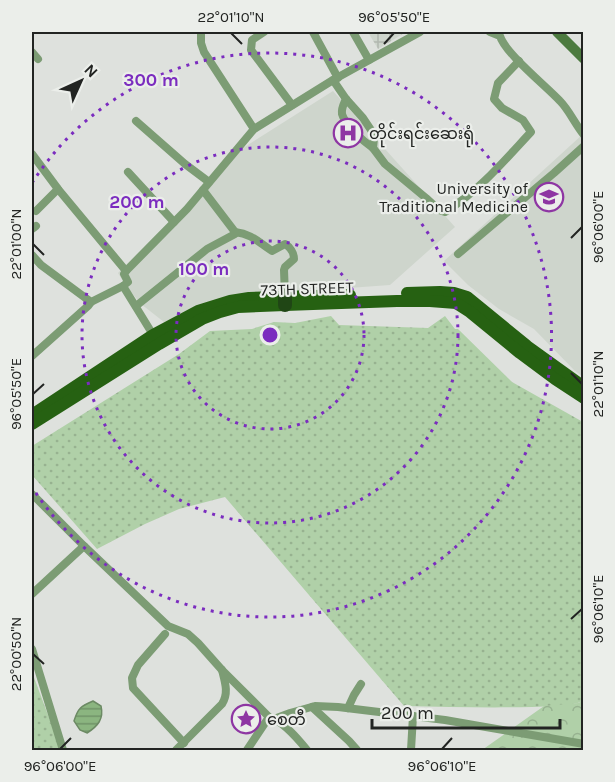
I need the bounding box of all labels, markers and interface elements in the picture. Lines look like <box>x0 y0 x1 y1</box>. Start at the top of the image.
text: 22°01'10"N <box>197 8 265 26</box>
text: 96°05'50"E <box>358 8 430 26</box>
north arrow <box>51 51 111 111</box>
text: N <box>80 60 102 82</box>
text: 300 m <box>123 69 179 91</box>
hospital icon: တိုင်းရင်းဆေးရုံ <box>332 117 364 149</box>
place label: တိုင်းရင်းဆေးရုံ <box>369 122 474 148</box>
place label: University of Traditional Medicine <box>379 179 529 216</box>
school or university icon: University of Traditional Medicine <box>533 181 565 213</box>
text: 200 m <box>109 191 165 213</box>
text: 96°06'00"E <box>589 191 607 263</box>
text: 22°01'00"N <box>7 208 25 280</box>
text: 100 m <box>179 258 229 280</box>
street label: 73TH STREET <box>260 277 354 300</box>
centre of rings <box>260 325 280 345</box>
text: 22°01'10"N <box>589 350 607 418</box>
text: 96°05'50"E <box>7 358 25 430</box>
text: 96°06'10"E <box>589 575 607 643</box>
text: 22°00'50"N <box>7 617 25 691</box>
scale bar <box>372 692 560 730</box>
text: 200 m <box>381 702 434 724</box>
place icon: စေတီ <box>230 703 262 735</box>
place label: စေတီ <box>267 709 306 729</box>
text: 96°06'00"E <box>24 757 96 775</box>
text: 96°06'10"E <box>408 757 476 775</box>

